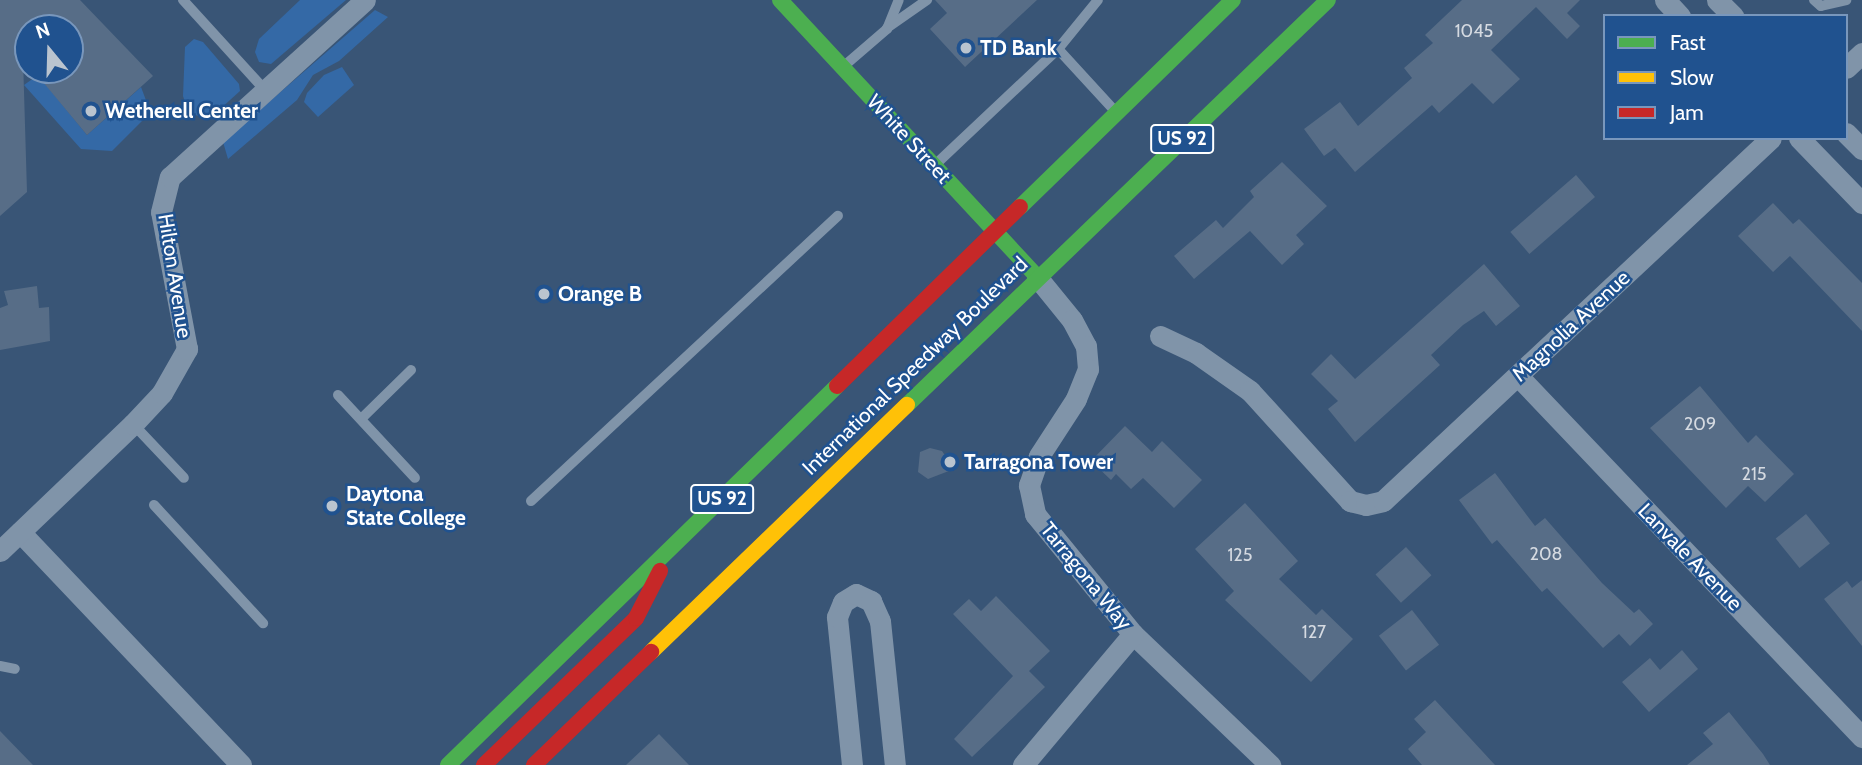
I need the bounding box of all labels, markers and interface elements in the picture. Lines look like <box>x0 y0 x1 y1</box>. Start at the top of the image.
north arrow <box>14 14 84 84</box>
legend <box>1603 14 1848 140</box>
text: N <box>33 18 53 44</box>
house number: 1045 <box>1455 20 1493 42</box>
text: Fast <box>1670 30 1706 55</box>
place label: TD Bank <box>980 35 1057 61</box>
marker: TD Bank <box>958 40 974 56</box>
text: Slow <box>1670 65 1714 90</box>
street label: White Street <box>862 89 956 189</box>
place label: Wetherell Center <box>105 98 258 124</box>
text: Jam <box>1670 100 1704 125</box>
marker: Wetherell Center <box>83 103 99 119</box>
road number: US 92 <box>1149 124 1215 154</box>
street label: Hilton Avenue <box>153 212 197 340</box>
street label: International Speedway Boulevard <box>797 252 1033 480</box>
street label: Magnolia Avenue <box>1507 265 1635 387</box>
place label: Orange B <box>558 281 642 307</box>
marker: Orange B <box>536 286 552 302</box>
house number: 209 <box>1684 413 1716 435</box>
place label: Tarragona Tower <box>964 449 1113 475</box>
marker: Tarragona Tower <box>942 454 958 470</box>
house number: 215 <box>1741 463 1767 485</box>
place label: Daytona State College <box>346 481 466 531</box>
road number: US 92 <box>689 484 755 514</box>
marker: Daytona State College <box>324 498 340 514</box>
street label: Lanvale Avenue <box>1633 498 1747 616</box>
street label: Tarragona Way <box>1035 517 1137 635</box>
house number: 208 <box>1530 543 1562 565</box>
house number: 125 <box>1227 544 1253 566</box>
house number: 127 <box>1302 621 1326 643</box>

